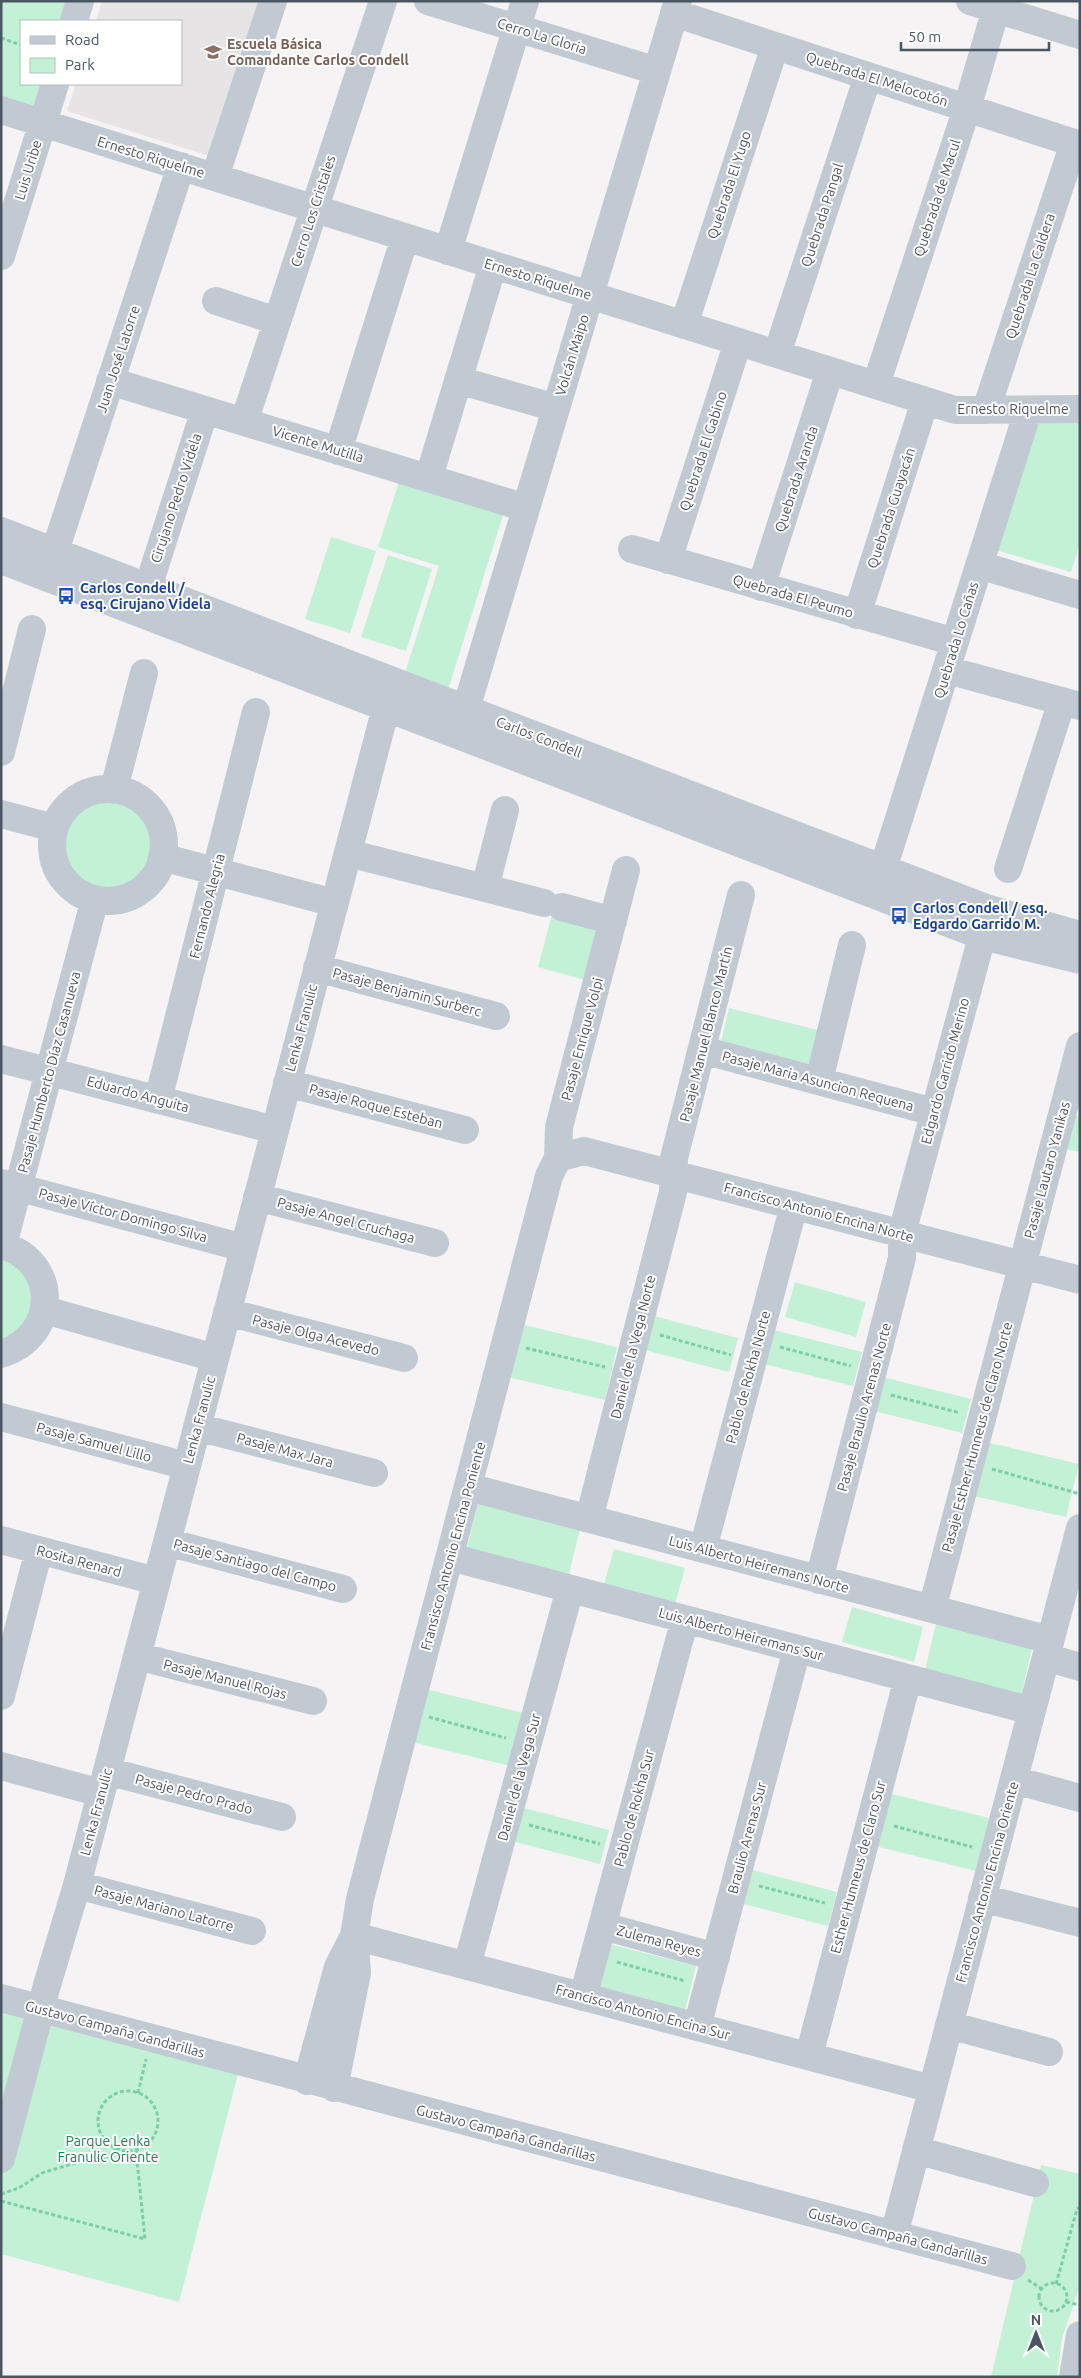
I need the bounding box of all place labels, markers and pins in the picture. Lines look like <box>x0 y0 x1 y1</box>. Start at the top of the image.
place label: Escuela Básica Comandante Carlos Condell <box>227 36 409 68</box>
school or university icon: Escuela Básica Comandante Carlos Condell <box>203 42 223 62</box>
place label: Carlos Condell / esq. Cirujano Videla <box>80 580 211 612</box>
bus stop icon: Carlos Condell / esq. Cirujano Videla <box>56 586 76 606</box>
place label: Carlos Condell / esq. Edgardo Garrido M. <box>913 900 1047 932</box>
bus stop icon: Carlos Condell / esq. Edgardo Garrido M. <box>889 906 909 926</box>

